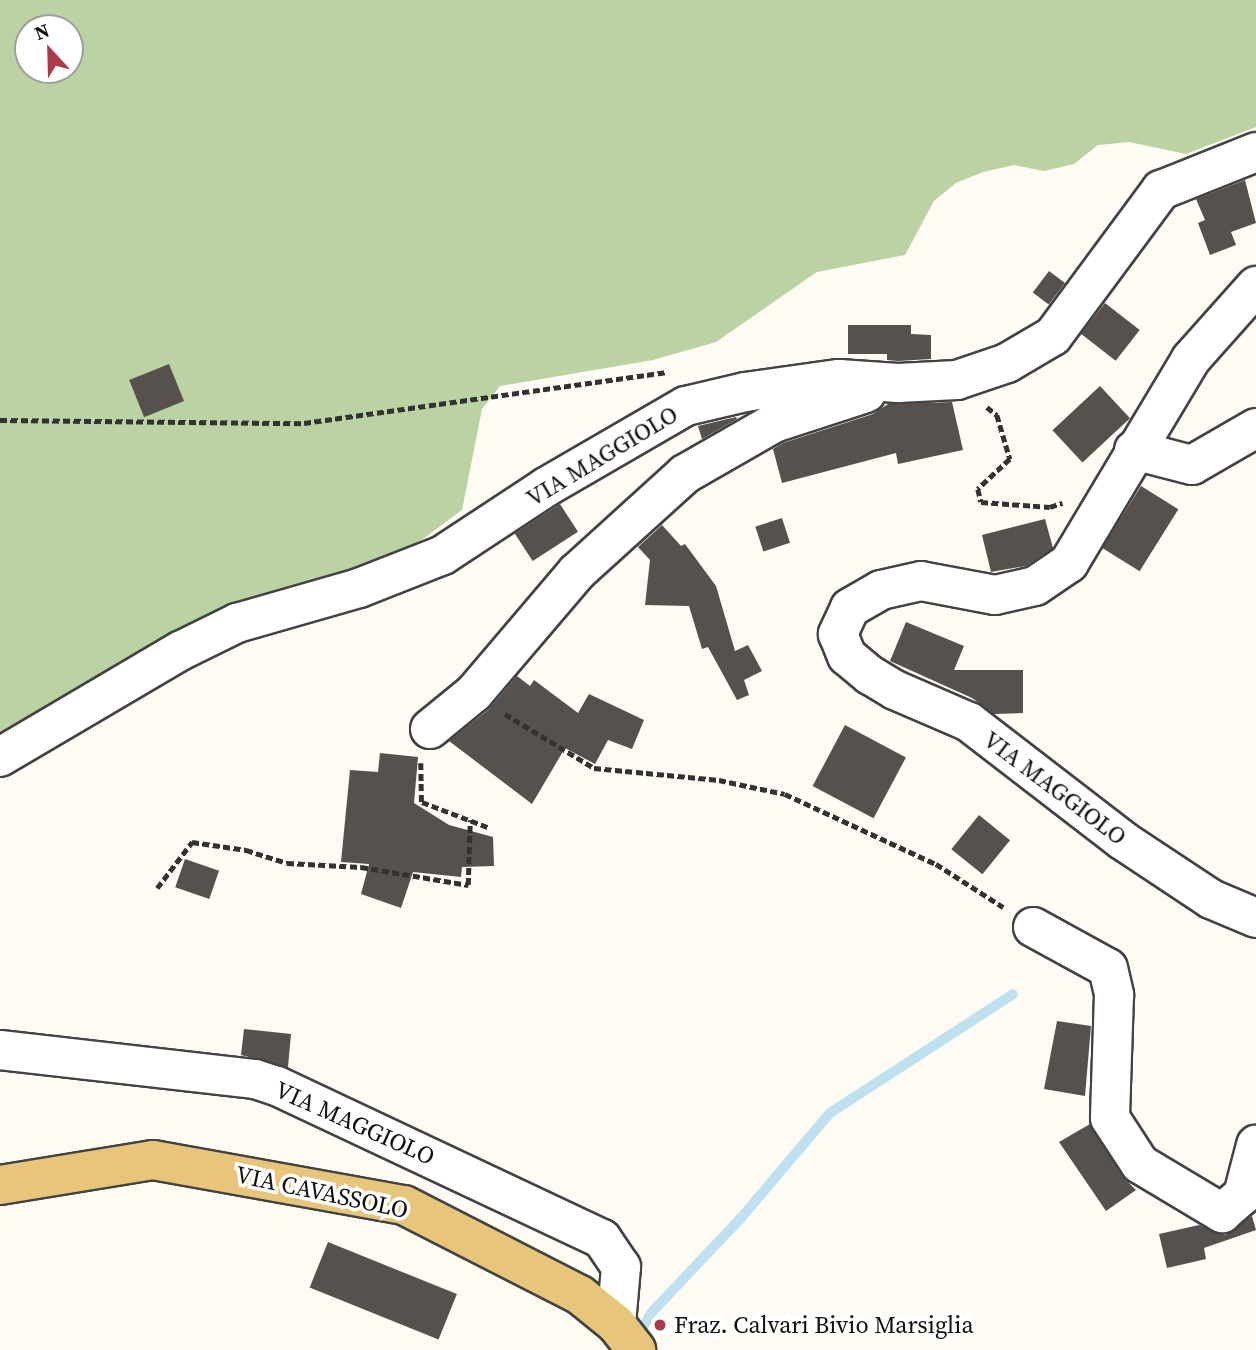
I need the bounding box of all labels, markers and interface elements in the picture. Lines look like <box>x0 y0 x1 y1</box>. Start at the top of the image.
north arrow <box>14 14 84 84</box>
text: N <box>31 17 53 46</box>
street label: VIA MAGGIOLO <box>521 399 683 513</box>
street label: VIA MAGGIOLO <box>978 725 1132 851</box>
street label: VIA MAGGIOLO <box>271 1075 439 1171</box>
street label: VIA CAVASSOLO <box>233 1160 411 1224</box>
place label: Fraz. Calvari Bivio Marsiglia <box>674 1311 974 1339</box>
marker: Fraz. Calvari Bivio Marsiglia <box>652 1317 668 1333</box>

